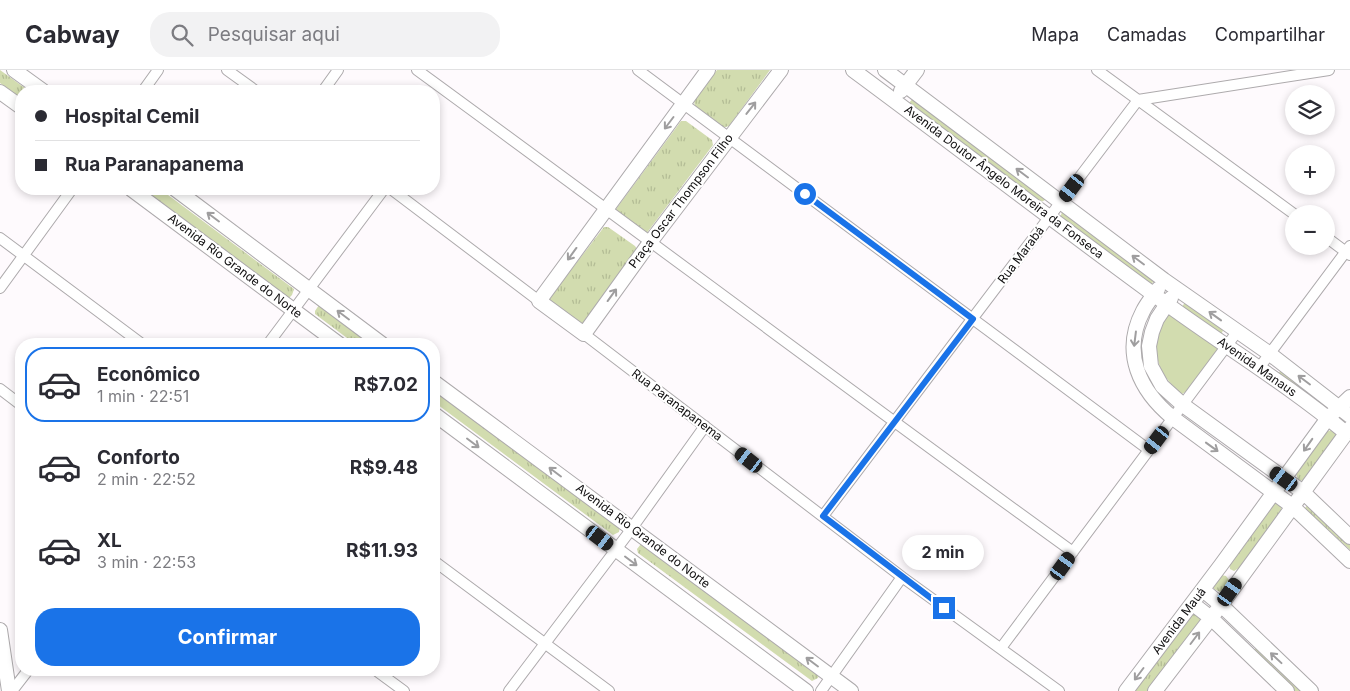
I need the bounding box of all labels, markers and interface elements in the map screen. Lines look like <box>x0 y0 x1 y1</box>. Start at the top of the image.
search box <box>150 12 500 57</box>
text: Cabway <box>25 20 120 49</box>
icon: search <box>168 21 196 49</box>
text: Pesquisar aqui <box>208 23 340 46</box>
text: Mapa <box>1031 24 1079 45</box>
text: Camadas <box>1107 24 1187 45</box>
text: Compartilhar <box>1215 24 1325 45</box>
map controls <box>1285 85 1335 255</box>
button: layers <box>1285 85 1335 135</box>
one-way arrow <box>746 102 757 115</box>
street label: Avenida Doutor Ângelo Moreira da Fonseca <box>902 102 1107 262</box>
text: Hospital Cemil <box>65 105 199 128</box>
one-way arrow <box>663 116 674 129</box>
street label: Praça Oscar Thompson Filho <box>625 131 736 271</box>
button: + <box>1285 145 1335 195</box>
text: Rua Paranapanema <box>65 153 244 176</box>
one-way arrow <box>1016 168 1029 179</box>
car <box>1056 172 1087 204</box>
route start <box>794 183 816 205</box>
button: − <box>1285 205 1335 255</box>
street label: Avenida Rio Grande do Norte <box>165 210 305 321</box>
one-way arrow <box>207 212 220 223</box>
street label: Rua Marabá <box>994 223 1047 286</box>
one-way arrow <box>567 247 578 260</box>
one-way arrow <box>1131 255 1145 265</box>
one-way arrow <box>607 288 617 302</box>
one-way arrow <box>336 310 350 320</box>
one-way arrow <box>1208 311 1222 321</box>
one-way arrow <box>1130 330 1140 346</box>
street label: Avenida Manaus <box>1215 334 1300 399</box>
icon: car <box>37 362 82 407</box>
text: Econômico <box>97 363 200 386</box>
street label: Rua Paranapanema <box>629 366 726 444</box>
text: R$7.02 <box>354 373 418 396</box>
one-way arrow <box>1297 375 1311 385</box>
text: 1 min · 22:51 <box>97 386 189 406</box>
car <box>1141 424 1172 456</box>
one-way arrow <box>1303 437 1313 451</box>
one-way arrow <box>466 438 479 449</box>
one-way arrow <box>1205 442 1219 452</box>
icon: car <box>37 445 82 490</box>
car <box>732 445 765 475</box>
text: Conforto <box>97 446 180 469</box>
text: R$9.48 <box>350 456 418 479</box>
car <box>1267 464 1300 494</box>
one-way arrow <box>549 466 562 477</box>
text: 2 min · 22:52 <box>97 469 196 489</box>
street label: Avenida Rio Grande do Norte <box>573 480 713 591</box>
car <box>583 523 616 553</box>
icon: car <box>37 528 82 573</box>
text: XL <box>97 529 122 552</box>
callout: 2 min <box>903 536 985 570</box>
text: R$11.93 <box>346 539 418 562</box>
text: 2 min <box>922 542 964 562</box>
car <box>1048 549 1077 583</box>
text: 3 min · 22:53 <box>97 552 196 572</box>
one-way arrow <box>624 556 638 566</box>
car <box>1215 575 1244 609</box>
street label: Avenida Mauá <box>1149 584 1209 657</box>
route end <box>933 597 955 619</box>
button: Confirmar <box>35 608 420 666</box>
one-way arrow <box>1190 631 1200 645</box>
one-way arrow <box>1269 652 1282 664</box>
one-way arrow <box>805 657 819 667</box>
one-way arrow <box>1134 667 1144 681</box>

